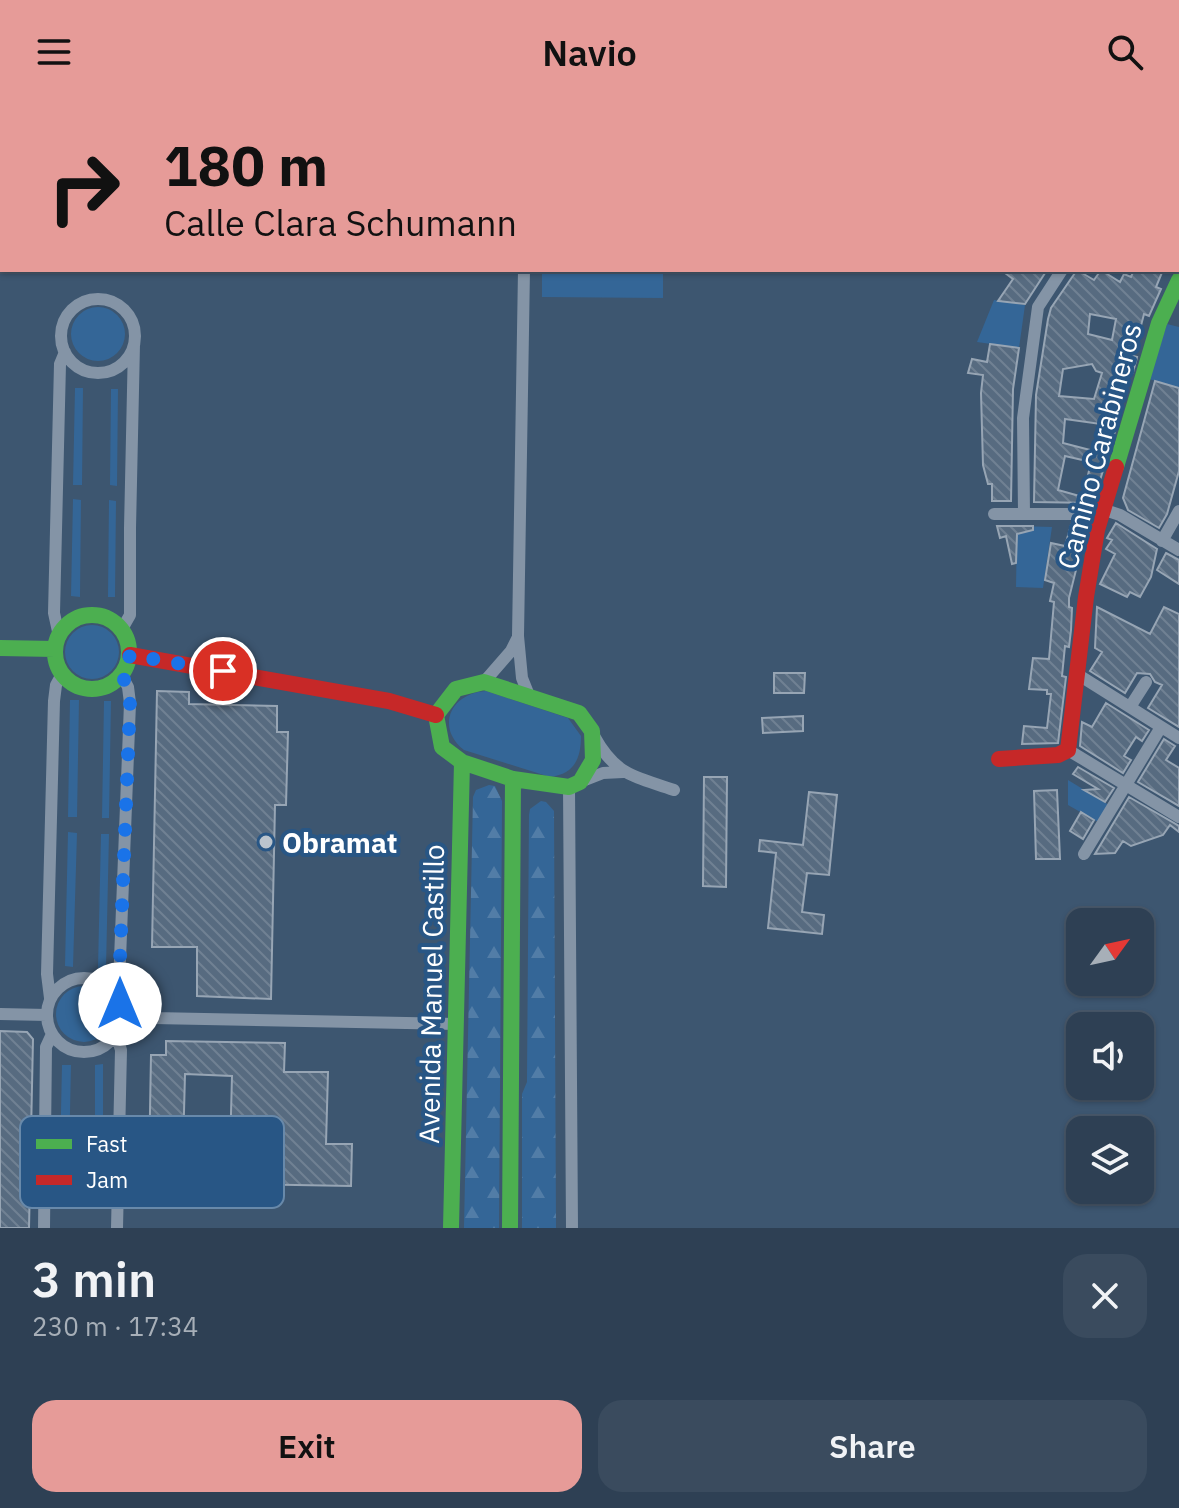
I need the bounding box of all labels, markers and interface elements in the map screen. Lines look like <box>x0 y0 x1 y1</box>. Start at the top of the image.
text: Navio <box>542 29 637 76</box>
icon: menu <box>32 30 76 74</box>
icon: search <box>1103 30 1147 74</box>
text: 180 m <box>164 129 328 201</box>
icon: right <box>32 136 136 240</box>
text: Calle Clara Schumann <box>164 199 517 246</box>
street label: Camino Carabineros <box>1048 319 1150 573</box>
pin <box>189 637 257 705</box>
icon: arrive <box>201 649 245 693</box>
place label: Obramat <box>282 824 397 861</box>
marker: Obramat <box>257 833 275 851</box>
street label: Avenida Manuel Castillo <box>410 844 452 1144</box>
north arrow <box>1066 908 1154 996</box>
map controls <box>1066 908 1154 1204</box>
position arrow <box>78 962 162 1046</box>
button: sound <box>1066 1012 1154 1100</box>
legend <box>20 1116 284 1208</box>
button: layers <box>1066 1116 1154 1204</box>
text: Fast <box>86 1129 127 1158</box>
text: Jam <box>86 1165 128 1194</box>
text: 3 min <box>32 1248 156 1310</box>
button: close <box>1063 1254 1147 1338</box>
text: 230 m · 17:34 <box>32 1309 198 1343</box>
button: Exit <box>32 1400 582 1492</box>
button: Share <box>598 1400 1147 1492</box>

